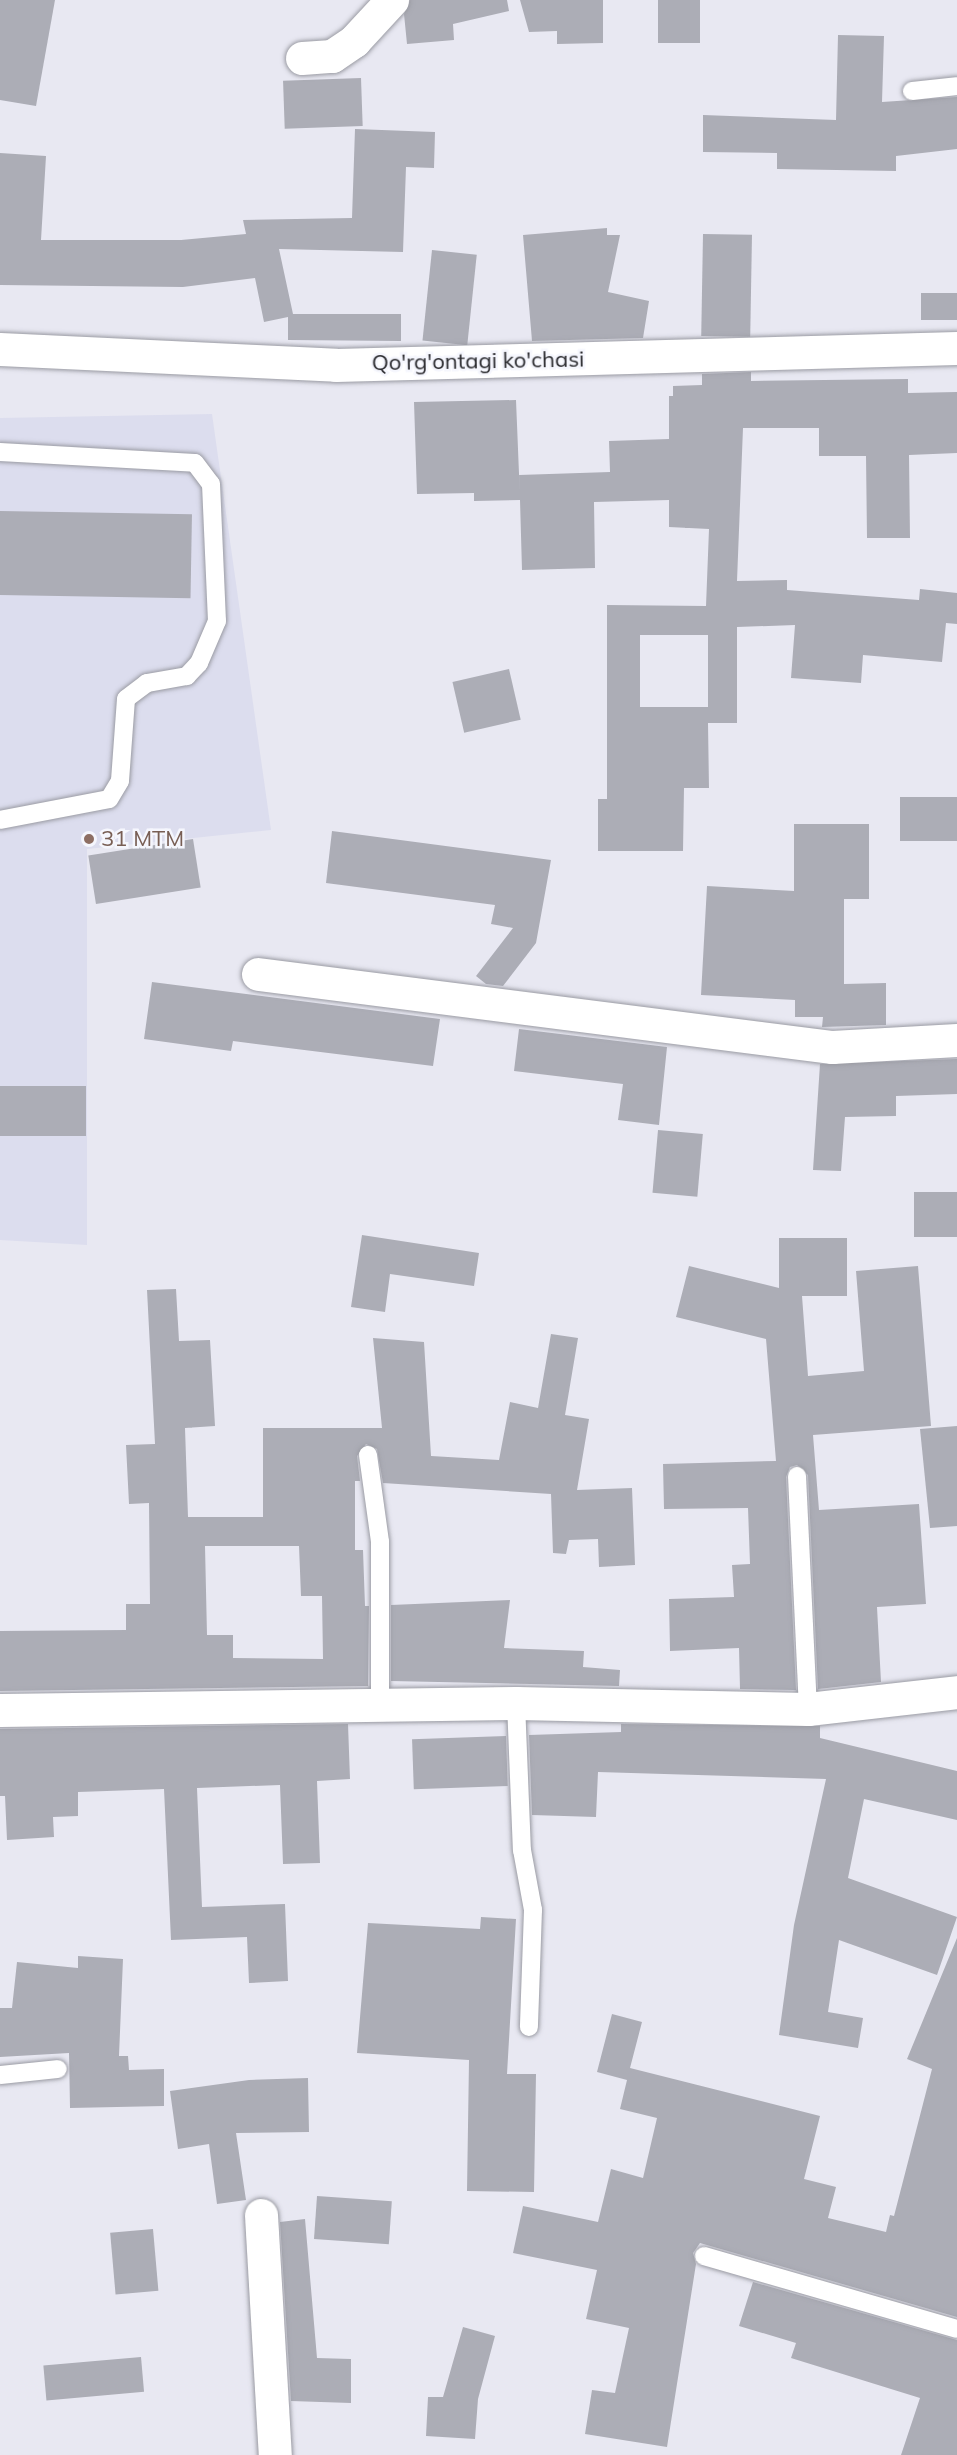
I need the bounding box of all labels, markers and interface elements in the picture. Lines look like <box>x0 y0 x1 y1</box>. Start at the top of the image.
street label: Qo'rg'ontagi ko'chasi <box>371 346 585 376</box>
place label: 31 MTM <box>101 826 184 852</box>
marker: 31 MTM <box>82 832 96 846</box>

